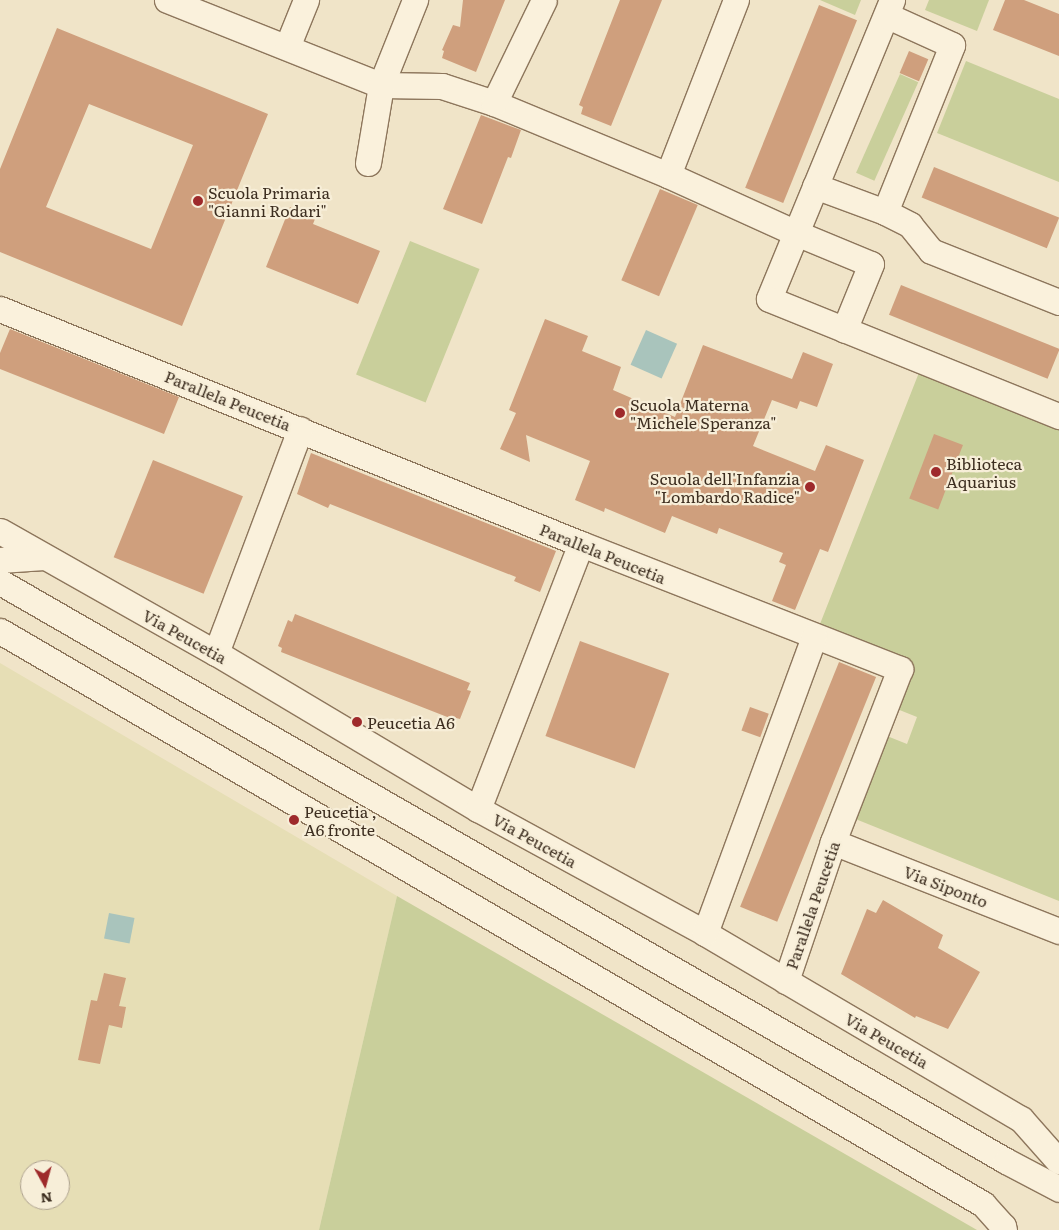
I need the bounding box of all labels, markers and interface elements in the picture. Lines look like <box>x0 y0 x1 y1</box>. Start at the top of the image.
place label: Scuola Primaria "Gianni Rodari" <box>208 182 330 220</box>
marker: Scuola Primaria "Gianni Rodari" <box>192 195 204 207</box>
street label: Parallela Peucetia <box>162 366 294 434</box>
place label: Scuola Materna "Michele Speranza" <box>630 394 777 432</box>
marker: Scuola Materna "Michele Speranza" <box>614 407 626 419</box>
place label: Biblioteca Aquarius <box>946 453 1022 491</box>
marker: Biblioteca Aquarius <box>930 466 942 478</box>
place label: Scuola dell'Infanzia "Lombardo Radice" <box>650 468 800 506</box>
marker: Scuola dell'Infanzia "Lombardo Radice" <box>804 481 816 493</box>
street label: Parallela Peucetia <box>537 519 669 587</box>
street label: Via Peucetia <box>140 605 230 667</box>
place label: Peucetia A6 <box>367 712 455 732</box>
marker: Peucetia A6 <box>351 716 363 728</box>
place label: Peucetia , A6 fronte <box>304 801 377 839</box>
street label: Via Peucetia <box>490 809 580 871</box>
marker: Peucetia , A6 fronte <box>288 814 300 826</box>
street label: Parallela Peucetia <box>781 838 843 972</box>
street label: Via Siponto <box>901 861 991 911</box>
street label: Via Peucetia <box>842 1008 932 1072</box>
north arrow <box>20 1160 70 1210</box>
text: N <box>40 1188 54 1210</box>

